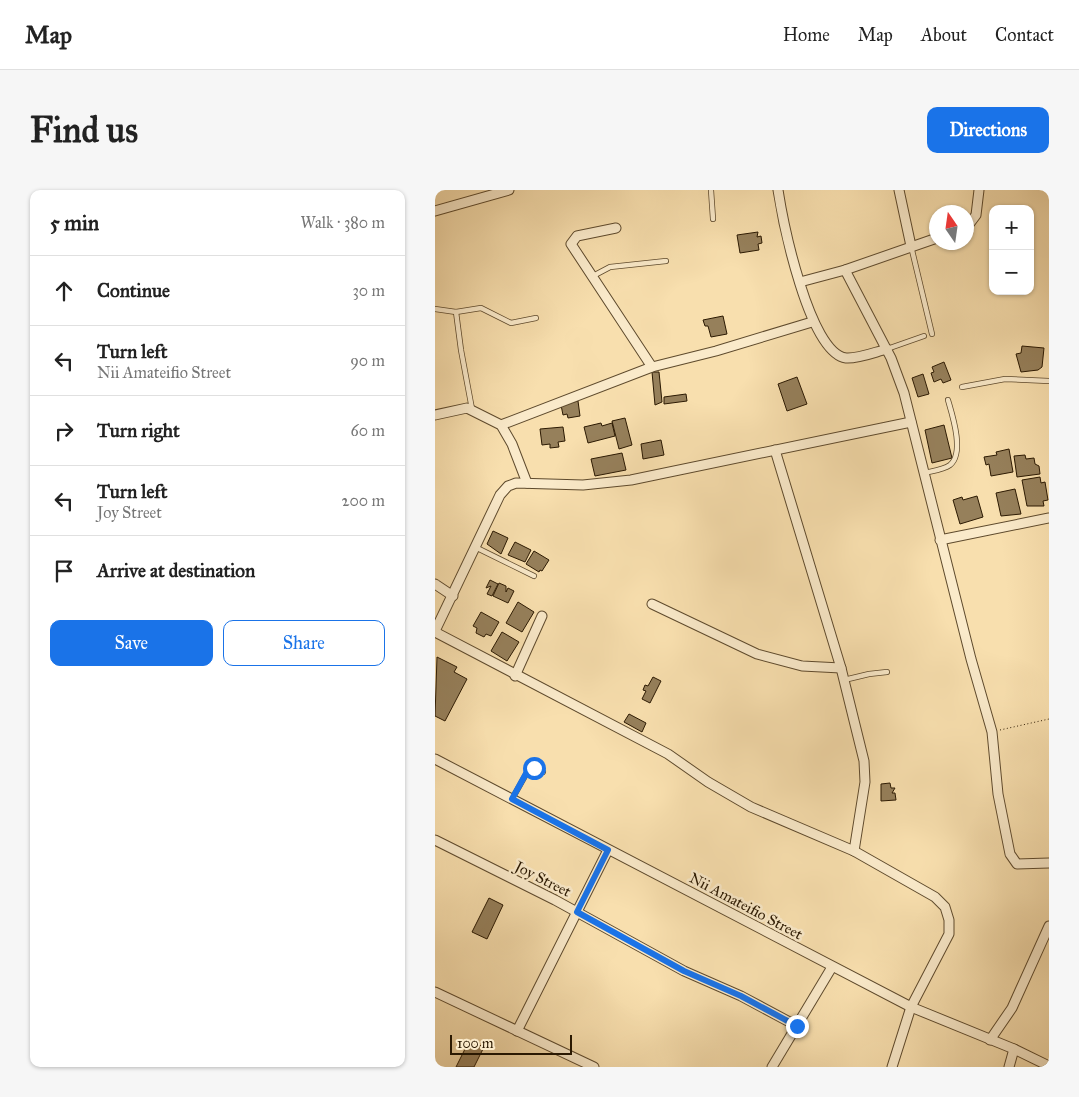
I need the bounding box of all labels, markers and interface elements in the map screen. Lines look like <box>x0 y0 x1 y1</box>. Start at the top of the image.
text: Map <box>25 20 72 50</box>
text: Home <box>783 24 830 46</box>
text: Map <box>858 24 893 46</box>
text: About <box>921 24 967 46</box>
text: Contact <box>995 24 1054 46</box>
button: Directions <box>927 107 1049 153</box>
text: Find us <box>30 109 138 152</box>
north arrow <box>929 205 974 250</box>
map controls <box>989 205 1034 295</box>
button: + <box>989 205 1034 250</box>
text: 5 min <box>50 210 99 236</box>
text: Walk · 380 m <box>301 213 385 232</box>
button: − <box>989 250 1034 295</box>
icon: ahead <box>50 277 78 305</box>
text: Continue <box>97 279 170 302</box>
text: 30 m <box>352 281 385 300</box>
text: Turn left <box>97 340 167 363</box>
icon: left <box>50 347 78 375</box>
text: 90 m <box>350 351 385 370</box>
text: Nii Amateifio Street <box>97 363 231 382</box>
icon: right <box>50 417 78 445</box>
text: Turn right <box>97 419 180 442</box>
text: 60 m <box>351 421 385 440</box>
text: Turn left <box>97 480 167 503</box>
icon: left <box>50 487 78 515</box>
text: 200 m <box>342 491 385 510</box>
text: Joy Street <box>97 503 162 522</box>
icon: arrive <box>50 557 78 585</box>
text: Arrive at destination <box>97 559 255 582</box>
button: Save <box>50 620 213 666</box>
button: Share <box>223 620 385 666</box>
route start <box>523 757 546 780</box>
street label: Joy Street <box>510 856 575 902</box>
street label: Nii Amateifio Street <box>686 869 806 944</box>
route end <box>786 1015 809 1038</box>
scale bar <box>450 1032 573 1055</box>
text: 100 m <box>457 1035 494 1052</box>

